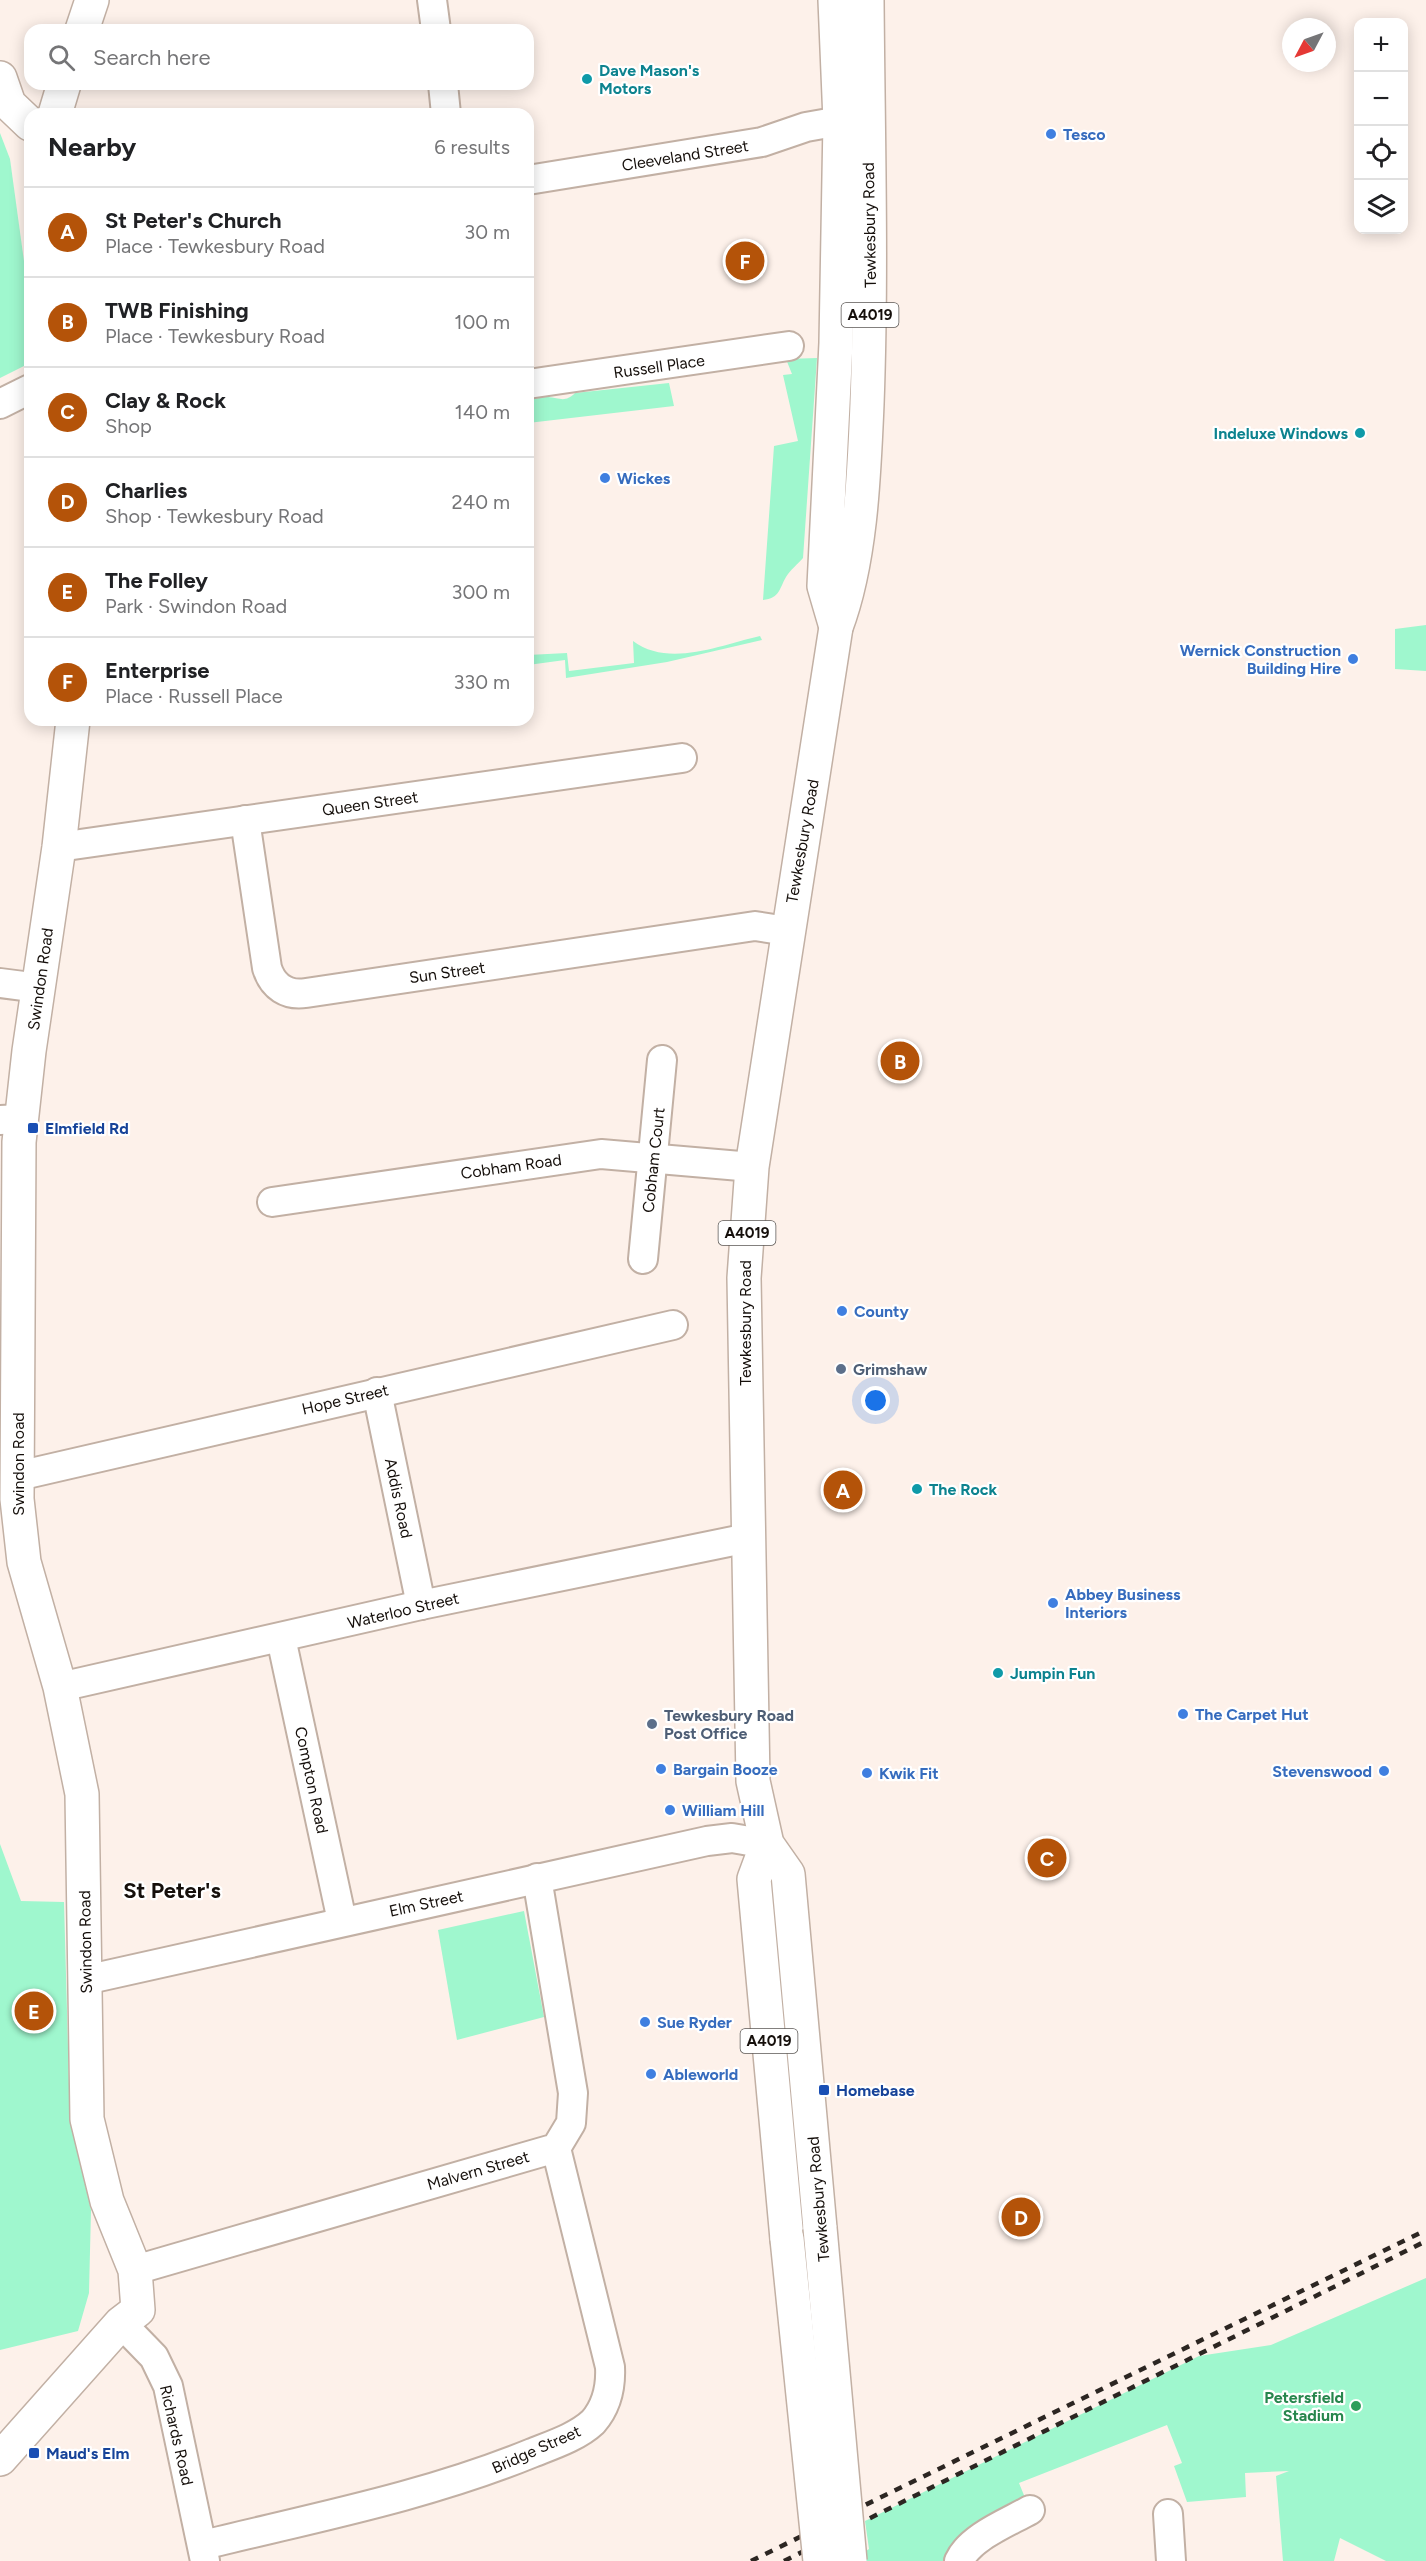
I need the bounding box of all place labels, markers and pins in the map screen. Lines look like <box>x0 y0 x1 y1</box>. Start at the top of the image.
place label: Dave Mason's Motors <box>599 61 700 98</box>
marker: Dave Mason's Motors <box>580 72 594 86</box>
place label: Tesco <box>1063 125 1106 144</box>
marker: Tesco <box>1044 127 1058 141</box>
pin: F <box>726 238 764 284</box>
place label: Indeluxe Windows <box>1214 424 1349 443</box>
marker: Indeluxe Windows <box>1353 426 1367 440</box>
place label: Wickes <box>617 469 671 488</box>
marker: Wickes <box>598 471 612 485</box>
place label: Wernick Construction Building Hire <box>1180 641 1341 678</box>
marker: Wernick Construction Building Hire <box>1346 652 1360 666</box>
pin: B <box>880 1038 920 1084</box>
place label: Elmfield Rd <box>45 1119 129 1138</box>
marker: Elmfield Rd <box>26 1121 40 1135</box>
place label: County <box>854 1302 910 1321</box>
marker: County <box>835 1304 849 1318</box>
place label: Grimshaw <box>853 1360 928 1379</box>
marker: Grimshaw <box>834 1362 848 1376</box>
pin: A <box>824 1468 862 1512</box>
place label: The Rock <box>929 1480 997 1499</box>
marker: The Rock <box>910 1482 924 1496</box>
place label: Abbey Business Interiors <box>1065 1585 1181 1622</box>
marker: Abbey Business Interiors <box>1046 1596 1060 1610</box>
place label: Jumpin Fun <box>1010 1664 1095 1683</box>
marker: Jumpin Fun <box>991 1666 1005 1680</box>
place label: The Carpet Hut <box>1195 1705 1309 1724</box>
place label: Tewkesbury Road Post Office <box>664 1706 794 1743</box>
marker: The Carpet Hut <box>1176 1707 1190 1721</box>
marker: Tewkesbury Road Post Office <box>645 1717 659 1731</box>
place label: Bargain Booze <box>673 1760 778 1779</box>
marker: Bargain Booze <box>654 1762 668 1776</box>
place label: Stevenswood <box>1272 1762 1372 1781</box>
place label: Kwik Fit <box>879 1764 939 1783</box>
marker: Stevenswood <box>1377 1764 1391 1778</box>
marker: Kwik Fit <box>860 1766 874 1780</box>
place label: William Hill <box>682 1801 764 1820</box>
marker: William Hill <box>663 1803 677 1817</box>
pin: C <box>1028 1836 1066 1880</box>
pin: E <box>15 1988 54 2034</box>
place label: Sue Ryder <box>657 2013 732 2032</box>
marker: Sue Ryder <box>638 2015 652 2029</box>
place label: Ableworld <box>663 2065 738 2084</box>
marker: Ableworld <box>644 2067 658 2081</box>
place label: Homebase <box>836 2081 915 2100</box>
marker: Homebase <box>817 2083 831 2097</box>
pin: D <box>1002 2194 1040 2240</box>
place label: Petersfield Stadium <box>1264 2388 1344 2425</box>
marker: Petersfield Stadium <box>1349 2399 1363 2413</box>
place label: Maud's Elm <box>46 2444 129 2463</box>
marker: Maud's Elm <box>27 2446 41 2460</box>

